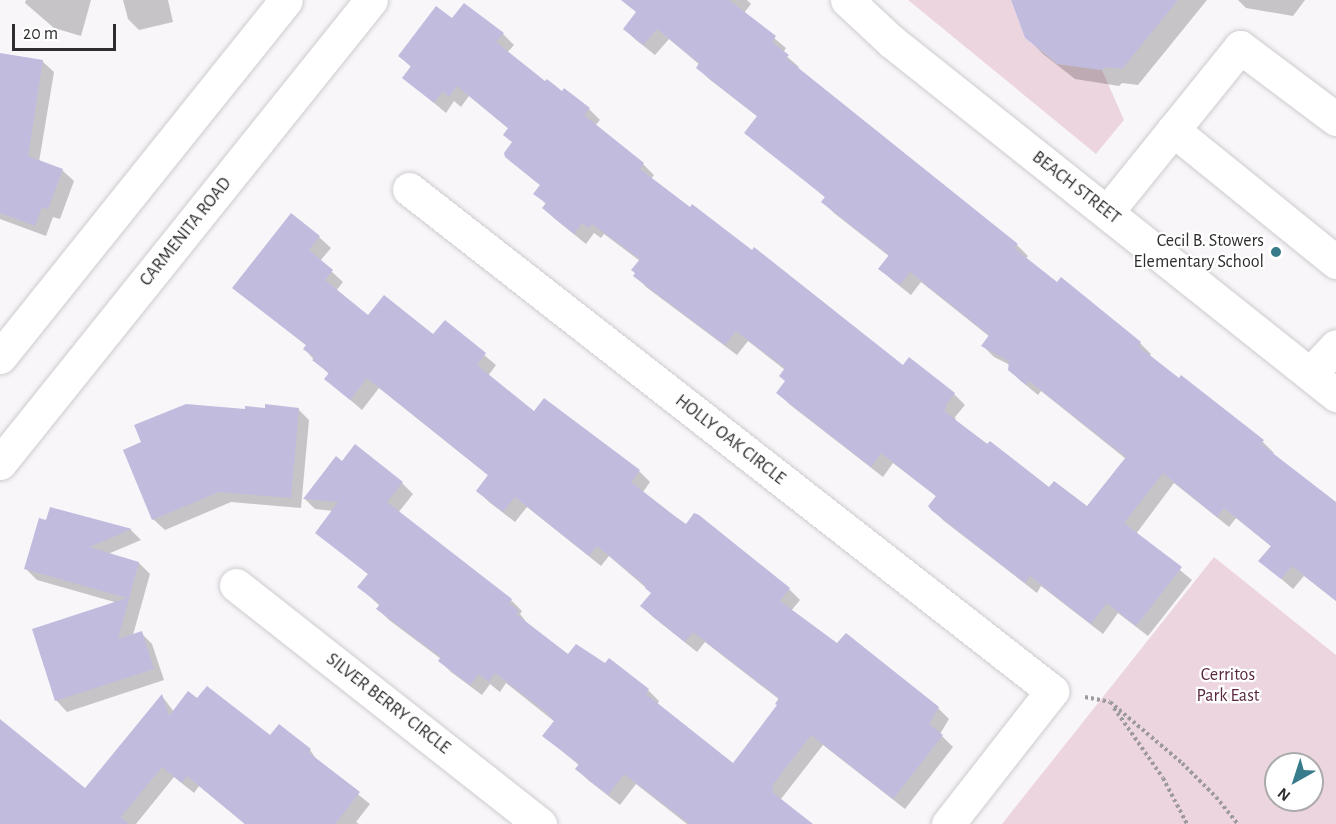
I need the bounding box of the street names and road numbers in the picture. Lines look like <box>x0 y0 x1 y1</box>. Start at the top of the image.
street label: BEACH STREET <box>1027 147 1125 229</box>
street label: CARMENITA ROAD <box>136 173 236 291</box>
street label: HOLLY OAK CIRCLE <box>671 390 789 490</box>
street label: SILVER BERRY CIRCLE <box>322 649 454 759</box>

